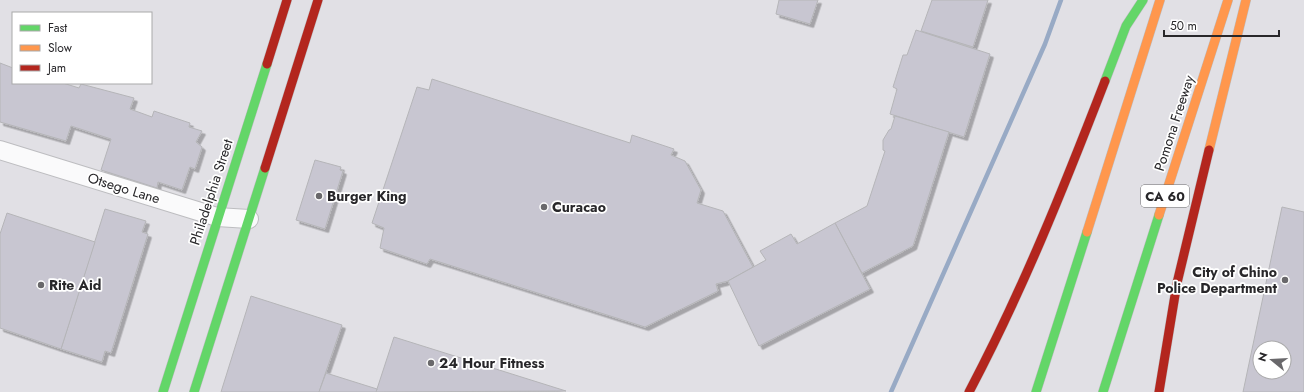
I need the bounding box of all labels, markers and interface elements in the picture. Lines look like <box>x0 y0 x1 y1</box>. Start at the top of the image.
legend <box>12 12 152 84</box>
scale bar <box>1164 12 1279 38</box>
text: 50 m <box>1170 17 1197 35</box>
text: Fast <box>48 19 67 37</box>
text: Slow <box>48 39 73 57</box>
text: Jam <box>46 59 66 77</box>
street label: Pomona Freeway <box>1149 72 1199 173</box>
street label: Philadelphia Street <box>184 136 238 248</box>
street label: Otsego Lane <box>85 168 163 208</box>
road number: CA 60 <box>1141 185 1189 207</box>
place label: Burger King <box>327 186 407 206</box>
marker: Burger King <box>314 191 324 201</box>
place label: Curacao <box>552 197 606 217</box>
marker: Curacao <box>539 202 549 212</box>
place label: City of Chino Police Department <box>1157 262 1278 298</box>
place label: Rite Aid <box>49 275 101 295</box>
marker: City of Chino Police Department <box>1280 275 1290 285</box>
marker: Rite Aid <box>36 280 46 290</box>
north arrow <box>1252 340 1292 380</box>
text: N <box>1254 350 1271 364</box>
place label: 24 Hour Fitness <box>439 353 545 373</box>
marker: 24 Hour Fitness <box>426 358 436 368</box>

